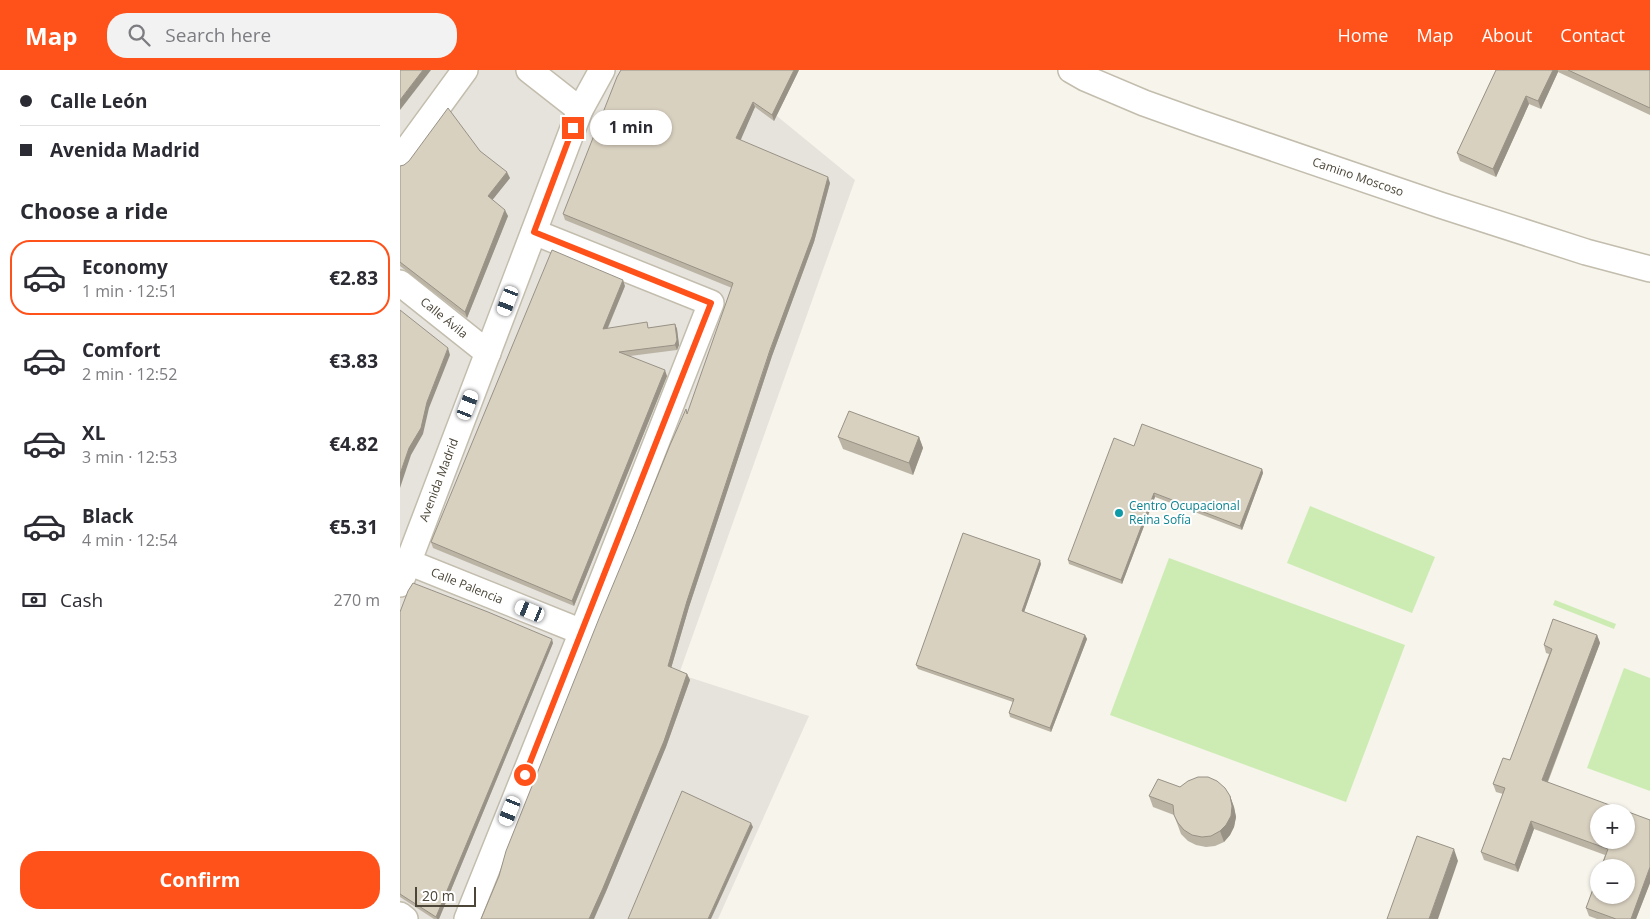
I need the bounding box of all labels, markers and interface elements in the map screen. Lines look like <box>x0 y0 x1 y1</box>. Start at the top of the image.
search box <box>107 13 457 58</box>
text: Map <box>25 19 77 52</box>
icon: search <box>125 21 153 49</box>
text: Search here <box>165 22 271 48</box>
text: Home <box>1338 23 1388 47</box>
text: Map <box>1416 23 1454 47</box>
text: About <box>1482 23 1532 47</box>
text: Contact <box>1560 23 1625 47</box>
text: Calle León <box>50 88 148 114</box>
callout: 1 min <box>590 110 673 146</box>
text: 1 min <box>609 116 653 138</box>
route end <box>562 117 584 139</box>
text: Avenida Madrid <box>50 137 200 163</box>
street label: Camino Moscoso <box>1310 153 1406 200</box>
text: Choose a ride <box>20 195 168 225</box>
text: Economy <box>82 254 168 280</box>
icon: car <box>22 255 67 300</box>
text: €2.83 <box>329 265 378 291</box>
text: 1 min · 12:51 <box>82 280 177 302</box>
car <box>495 284 520 318</box>
street label: Calle Ávila <box>417 293 472 342</box>
text: Comfort <box>82 337 161 363</box>
icon: car <box>22 338 67 383</box>
text: €3.83 <box>329 348 378 374</box>
text: 2 min · 12:52 <box>82 363 177 385</box>
car <box>455 388 480 422</box>
text: XL <box>82 420 105 446</box>
icon: car <box>22 421 67 466</box>
text: €4.82 <box>329 431 378 457</box>
street label: Avenida Madrid <box>415 436 462 524</box>
text: 3 min · 12:53 <box>82 446 177 468</box>
place label: Centro Ocupacional Reina Sofía <box>1129 497 1240 528</box>
text: Black <box>82 503 134 529</box>
icon: car <box>22 504 67 549</box>
marker: Centro Ocupacional Reina Sofía <box>1113 507 1125 519</box>
text: €5.31 <box>329 514 378 540</box>
text: 4 min · 12:54 <box>82 529 177 551</box>
street label: Calle Palencia <box>428 563 506 608</box>
icon: cash <box>20 586 48 614</box>
text: Cash <box>60 587 103 613</box>
text: 270 m <box>334 589 380 611</box>
car <box>513 598 546 624</box>
route start <box>514 764 536 786</box>
car <box>497 794 522 828</box>
map controls <box>1590 804 1635 904</box>
button: + <box>1590 804 1635 849</box>
button: Confirm <box>20 851 380 909</box>
button: − <box>1590 859 1635 904</box>
scale bar <box>415 884 476 907</box>
text: 20 m <box>422 886 455 905</box>

